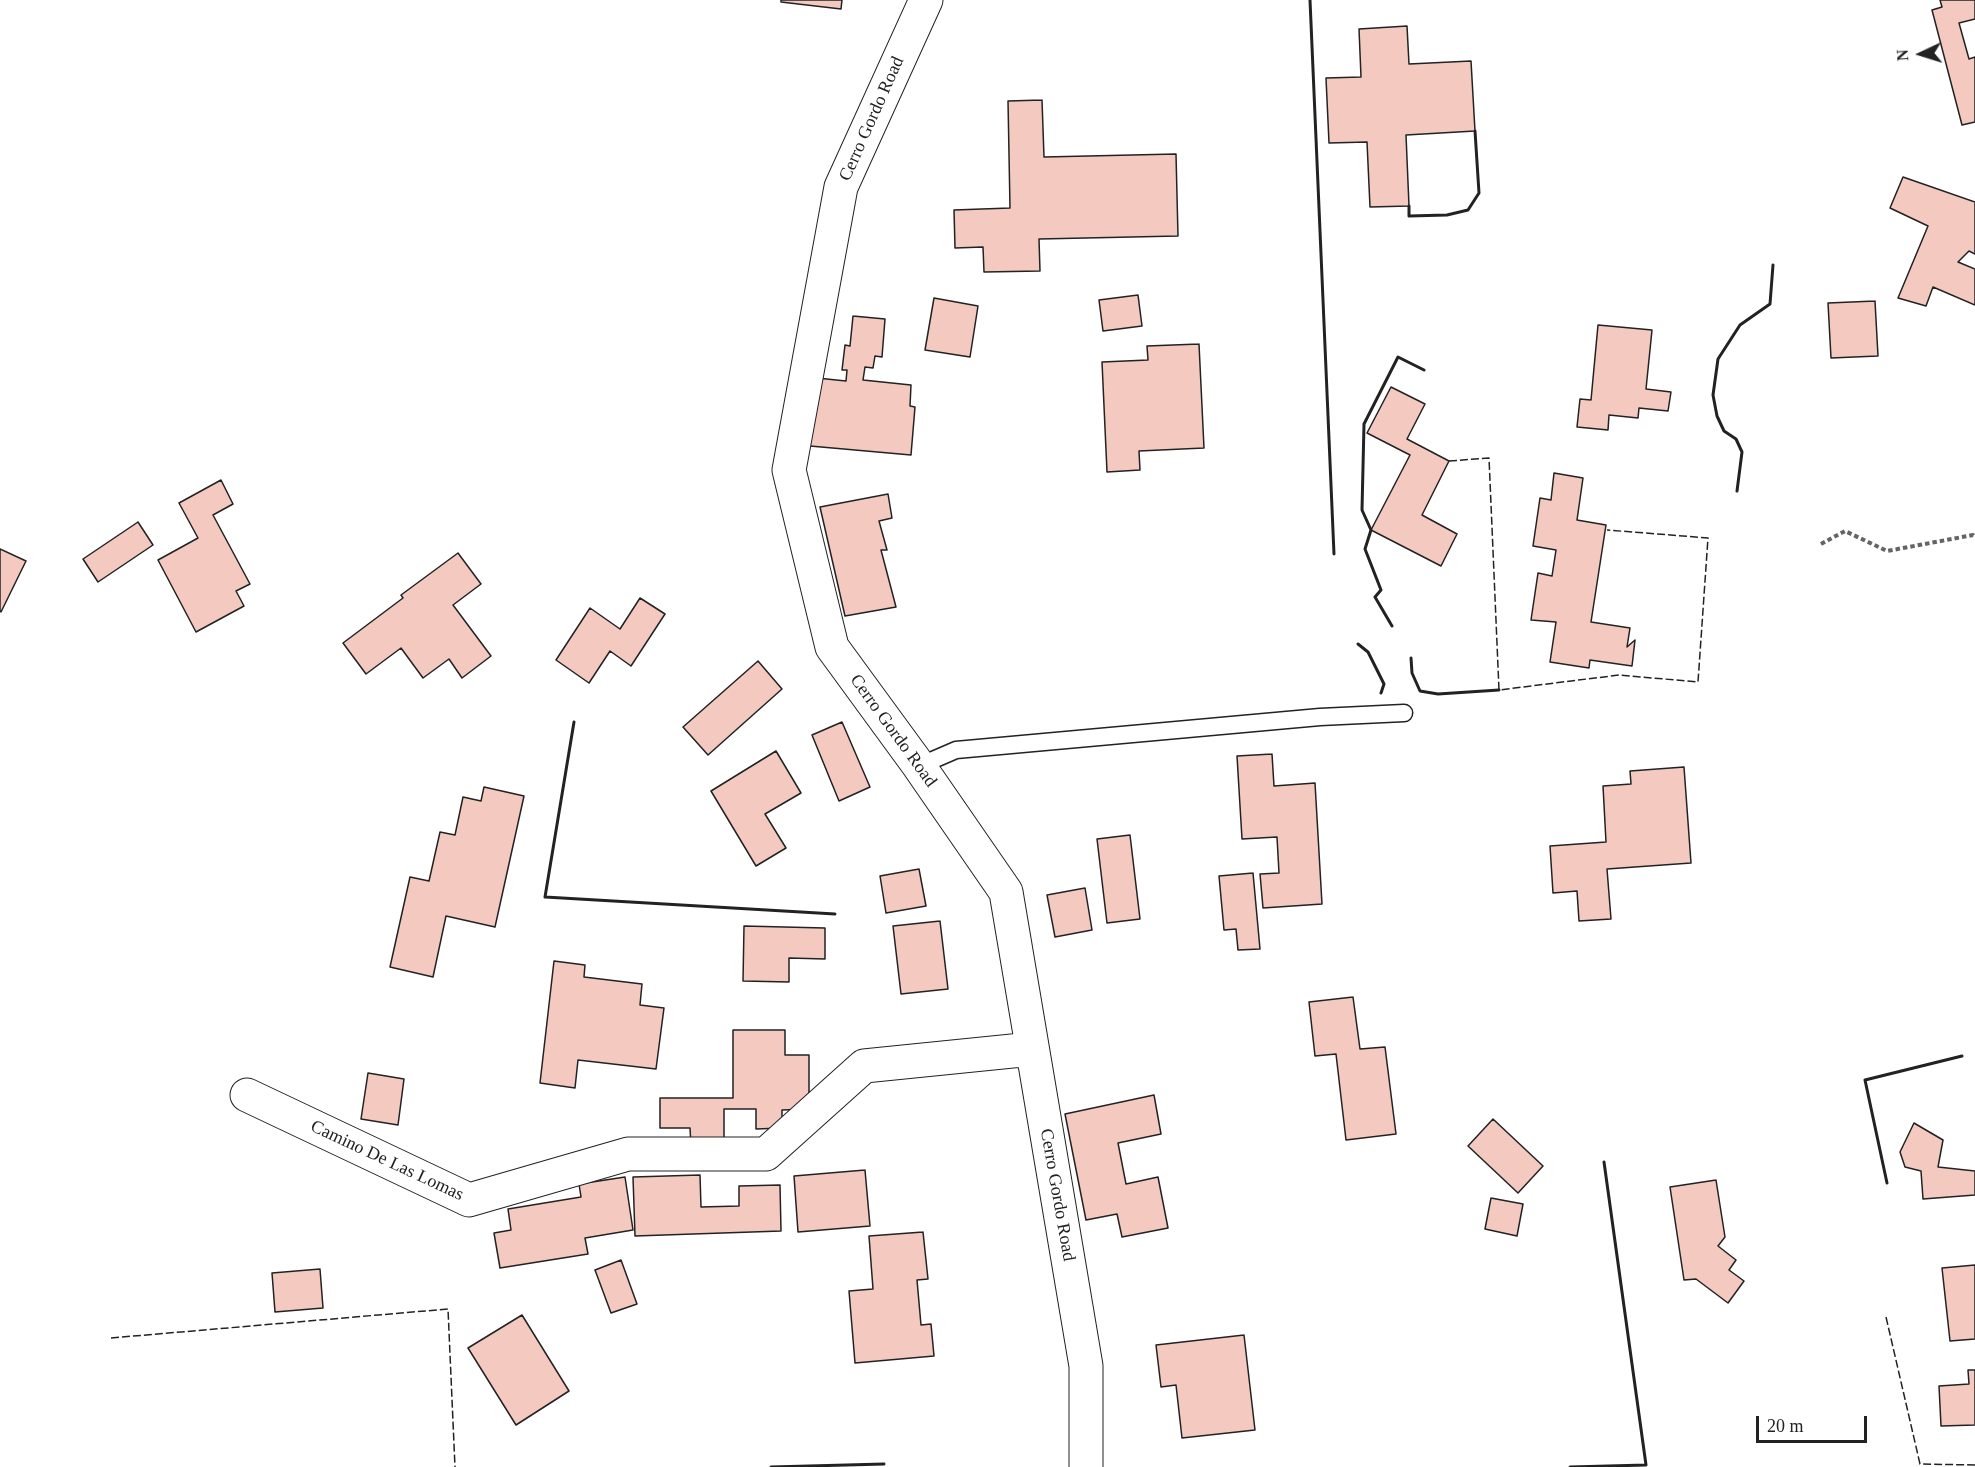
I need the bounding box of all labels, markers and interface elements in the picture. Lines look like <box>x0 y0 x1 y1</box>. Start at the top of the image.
north arrow <box>1891 24 1951 84</box>
text: N <box>1894 49 1911 62</box>
street label: Cerro Gordo Road <box>835 53 909 185</box>
street label: Cerro Gordo Road <box>845 670 941 792</box>
street label: Camino De Las Lomas <box>307 1116 467 1206</box>
street label: Cerro Gordo Road <box>1035 1127 1079 1263</box>
scale bar <box>1759 1404 1870 1442</box>
text: 20 m <box>1767 1416 1804 1436</box>

